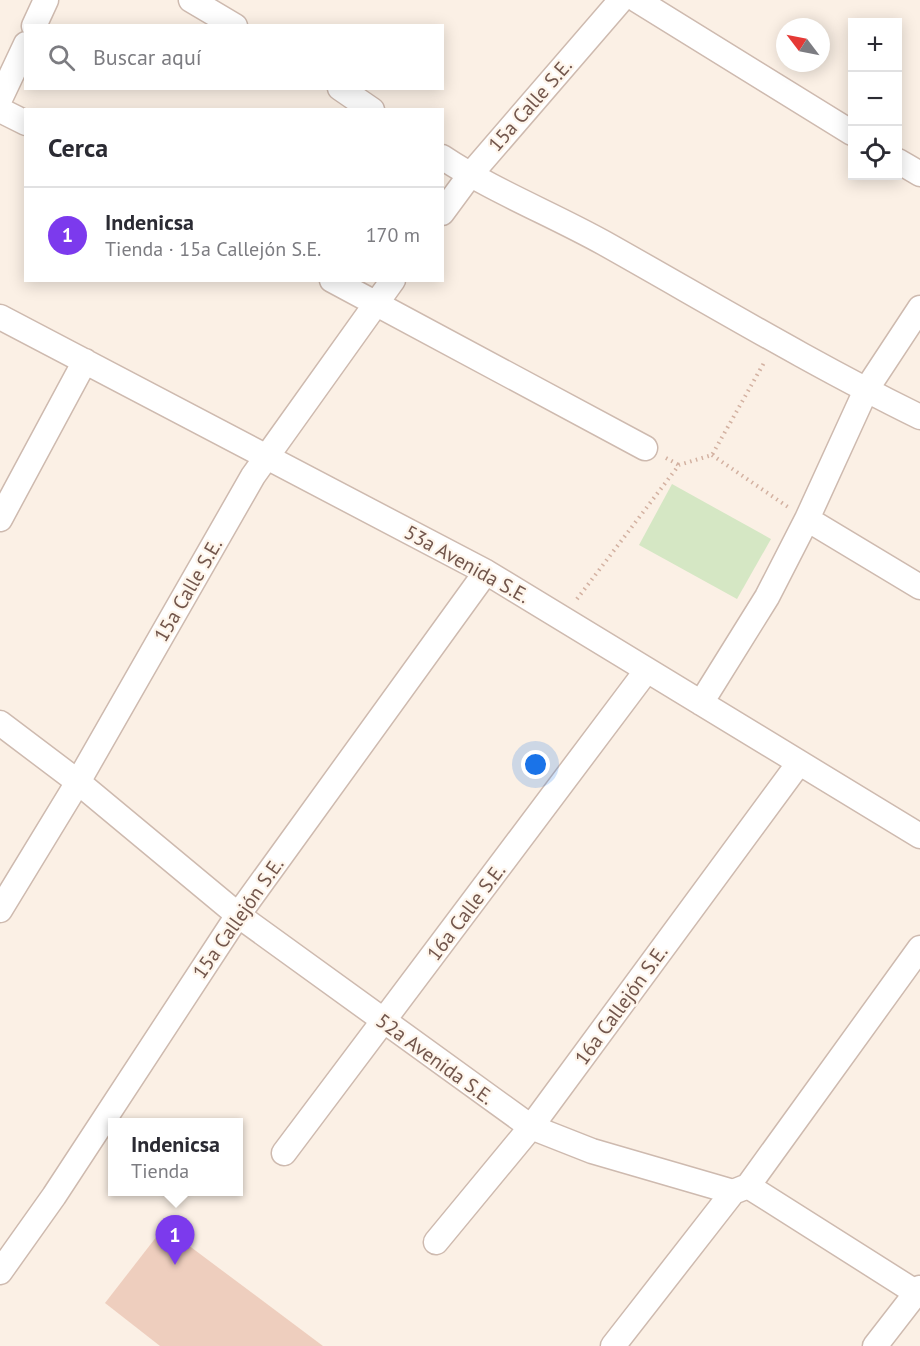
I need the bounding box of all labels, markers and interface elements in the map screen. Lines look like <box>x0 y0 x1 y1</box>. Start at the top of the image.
north arrow <box>776 18 830 72</box>
map controls <box>848 18 902 180</box>
button: + <box>848 18 902 72</box>
search box <box>24 24 444 90</box>
icon: search <box>45 41 78 74</box>
text: Buscar aquí <box>93 43 202 71</box>
street label: 15a Calle S.E. <box>482 53 578 157</box>
button: − <box>848 72 902 126</box>
button: locate <box>848 126 902 180</box>
text: Cerca <box>48 131 108 164</box>
text: Indenicsa <box>105 208 194 236</box>
text: 1 <box>62 222 73 248</box>
text: 170 m <box>366 222 420 248</box>
text: Tienda · 15a Callejón S.E. <box>105 236 321 262</box>
street label: 53a Avenida S.E. <box>400 519 534 609</box>
street label: 15a Calle S.E. <box>148 534 228 646</box>
your location <box>521 750 550 779</box>
street label: 15a Callejón S.E. <box>187 852 289 984</box>
street label: 16a Calle S.E. <box>421 858 511 966</box>
street label: 16a Callejón S.E. <box>569 940 673 1070</box>
street label: 52a Avenida S.E. <box>371 1008 499 1110</box>
popup <box>108 1118 243 1196</box>
text: Indenicsa <box>131 1130 220 1158</box>
text: Tienda <box>131 1158 189 1184</box>
pin: 1 <box>156 1216 195 1265</box>

